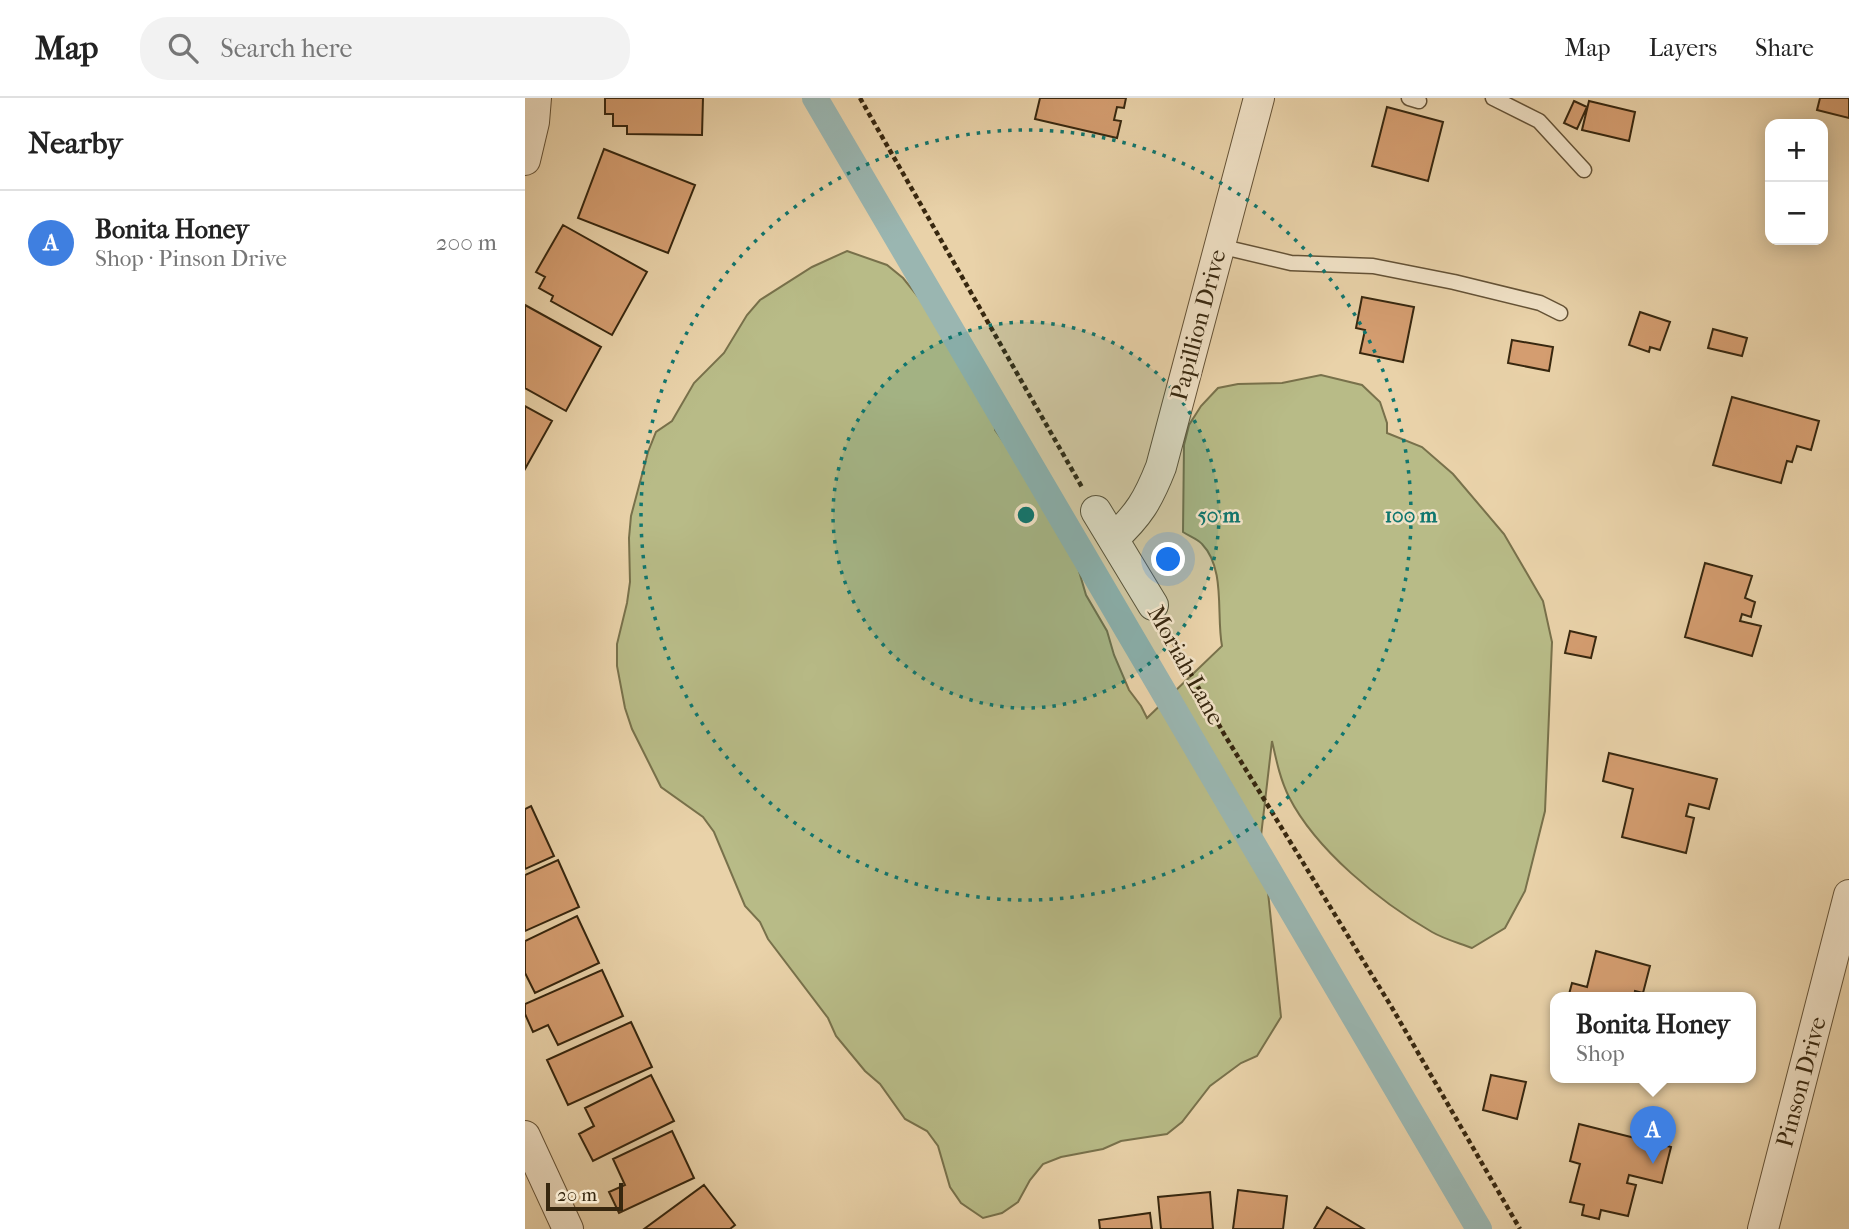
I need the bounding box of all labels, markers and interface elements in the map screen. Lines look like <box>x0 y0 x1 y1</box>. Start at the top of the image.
search box <box>140 17 630 80</box>
text: Map <box>35 29 98 68</box>
icon: search <box>164 29 202 67</box>
text: Search here <box>220 33 352 64</box>
text: Map <box>1565 34 1611 62</box>
text: Layers <box>1649 34 1717 62</box>
text: Share <box>1755 34 1814 62</box>
map controls <box>1765 119 1828 245</box>
button: + <box>1765 119 1828 182</box>
text: Nearby <box>28 126 123 161</box>
button: − <box>1765 182 1828 245</box>
text: Bonita Honey <box>95 214 249 245</box>
text: A <box>44 229 58 256</box>
text: 200 m <box>436 229 497 256</box>
text: Shop · Pinson Drive <box>95 245 287 272</box>
street label: Papillion Drive <box>1164 246 1232 404</box>
centre of rings <box>1014 503 1038 527</box>
text: 50 m <box>1198 503 1241 527</box>
text: 100 m <box>1385 503 1438 527</box>
your location <box>1151 542 1185 576</box>
street label: Moriah Lane <box>1142 600 1230 730</box>
popup <box>1550 992 1756 1083</box>
text: Bonita Honey <box>1576 1009 1730 1040</box>
street label: Pinson Drive <box>1770 1014 1832 1150</box>
text: Shop <box>1576 1040 1625 1067</box>
pin: A <box>1630 1106 1676 1164</box>
scale bar <box>546 1180 623 1212</box>
text: 20 m <box>557 1184 597 1206</box>

